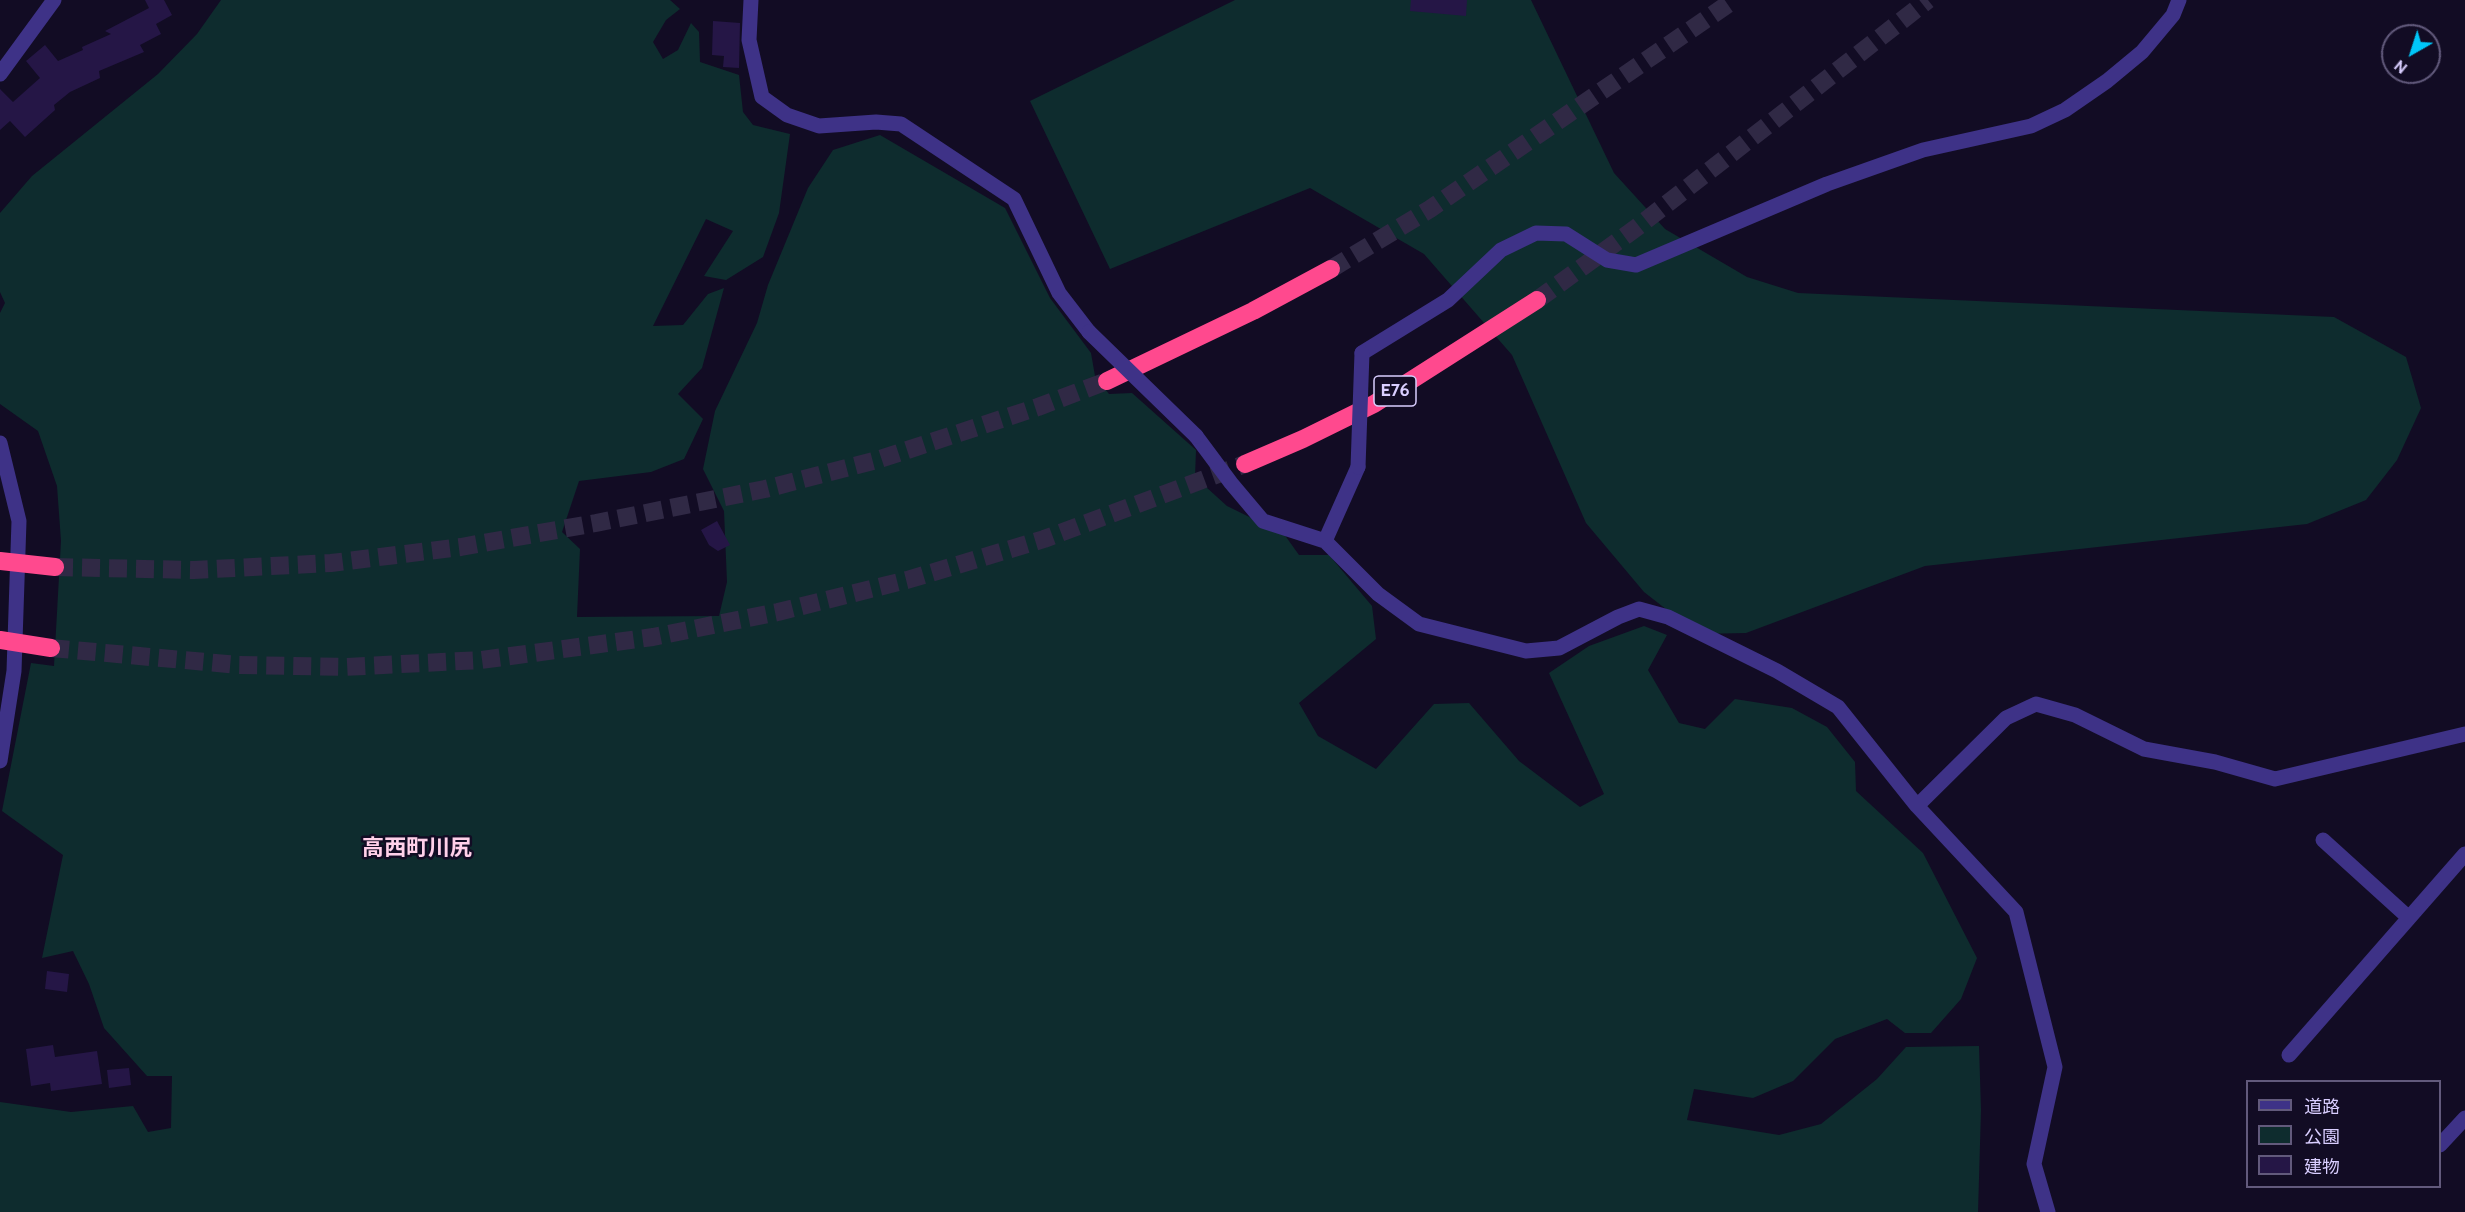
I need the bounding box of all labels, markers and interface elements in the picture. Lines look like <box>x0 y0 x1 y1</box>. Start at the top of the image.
north arrow <box>2381 24 2441 84</box>
text: N <box>2390 56 2411 78</box>
road number: E76 <box>1374 376 1416 406</box>
district label: 高西町川尻 <box>362 836 472 862</box>
legend <box>2246 1080 2441 1188</box>
text: 道路 <box>2304 1096 2340 1118</box>
text: 公園 <box>2304 1126 2340 1148</box>
text: 建物 <box>2304 1156 2340 1178</box>

